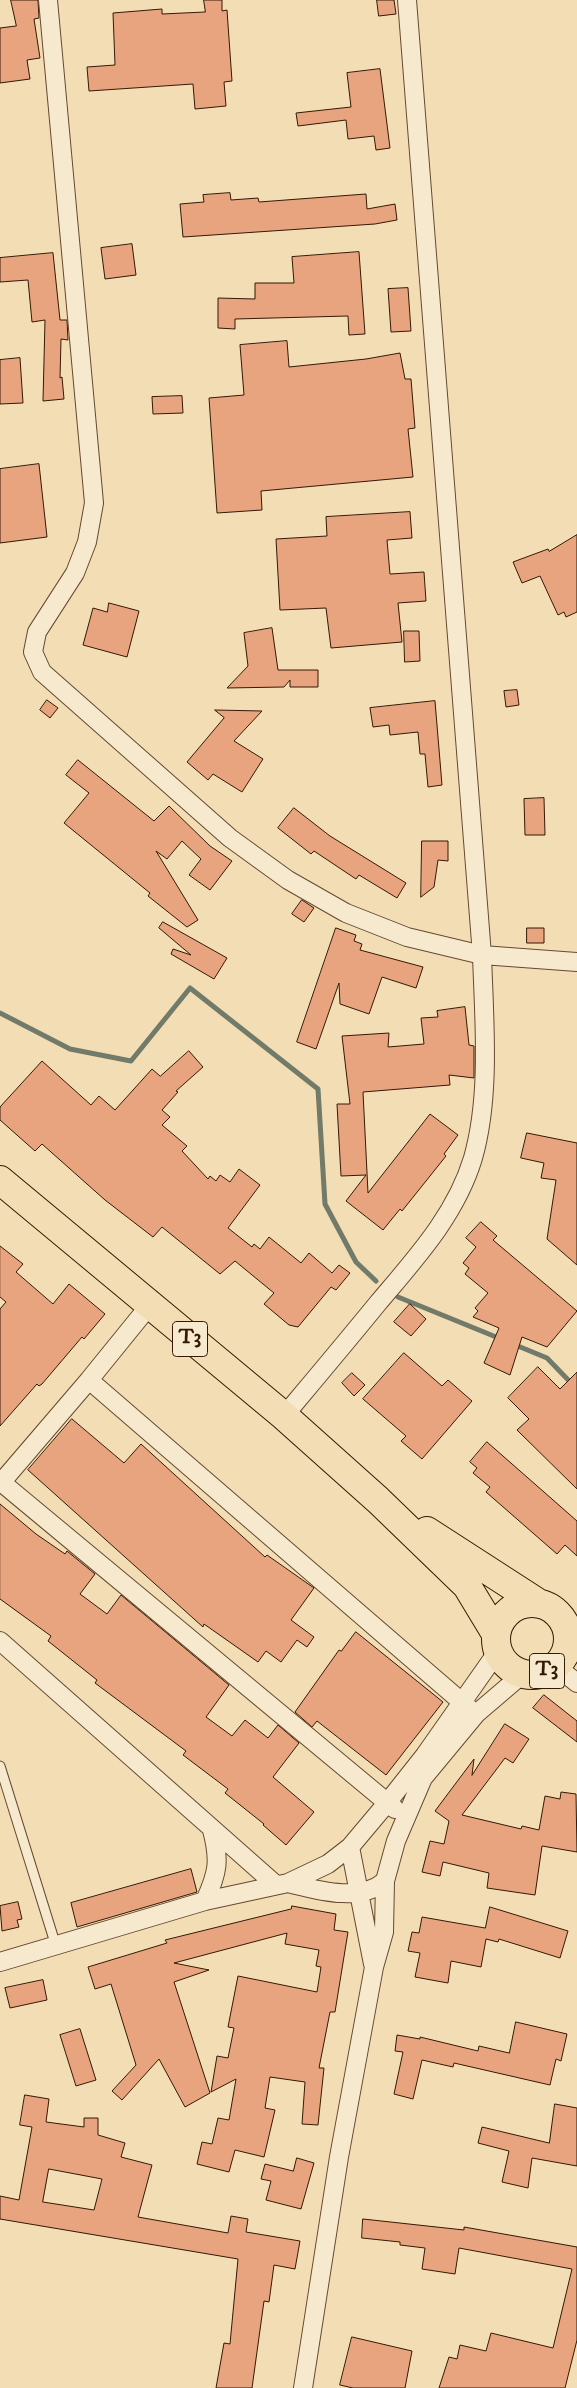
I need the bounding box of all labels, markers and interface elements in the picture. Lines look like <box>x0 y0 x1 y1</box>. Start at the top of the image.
road number: T3 <box>172 1322 208 1356</box>
road number: T3 <box>530 1654 564 1688</box>

